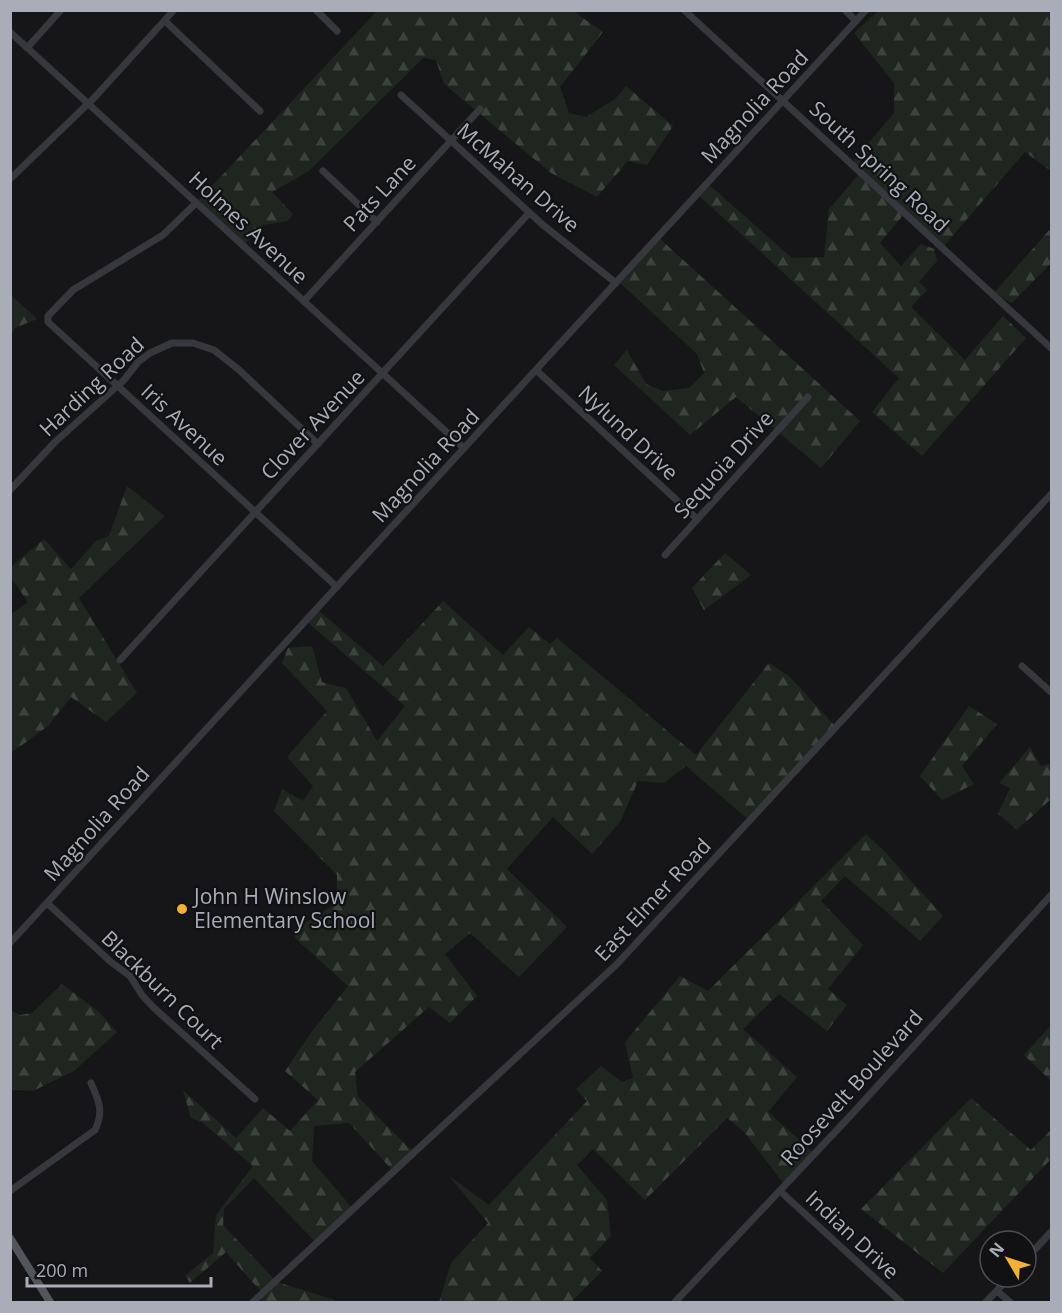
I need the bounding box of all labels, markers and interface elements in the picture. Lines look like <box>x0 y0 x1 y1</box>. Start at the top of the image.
street label: Magnolia Road <box>694 44 814 169</box>
street label: South Spring Road <box>804 94 955 238</box>
street label: McMahan Drive <box>451 116 586 238</box>
street label: Pats Lane <box>337 149 422 237</box>
street label: Holmes Avenue <box>183 165 314 290</box>
street label: Harding Road <box>33 330 150 442</box>
street label: Clover Avenue <box>254 363 370 485</box>
street label: Iris Avenue <box>136 377 234 471</box>
street label: Nylund Drive <box>573 379 685 486</box>
street label: Magnolia Road <box>365 403 485 528</box>
street label: Sequoia Drive <box>668 405 779 524</box>
street label: Magnolia Road <box>37 760 155 887</box>
street label: East Elmer Road <box>588 832 717 967</box>
place label: John H Winslow Elementary School <box>192 882 376 934</box>
marker: John H Winslow Elementary School <box>175 902 189 916</box>
street label: Blackburn Court <box>96 924 230 1055</box>
street label: Roosevelt Boulevard <box>774 1004 929 1171</box>
street label: Indian Drive <box>800 1184 905 1285</box>
north arrow <box>978 1229 1038 1289</box>
text: N <box>984 1238 1009 1262</box>
scale bar <box>27 1250 212 1288</box>
text: 200 m <box>36 1258 88 1282</box>

